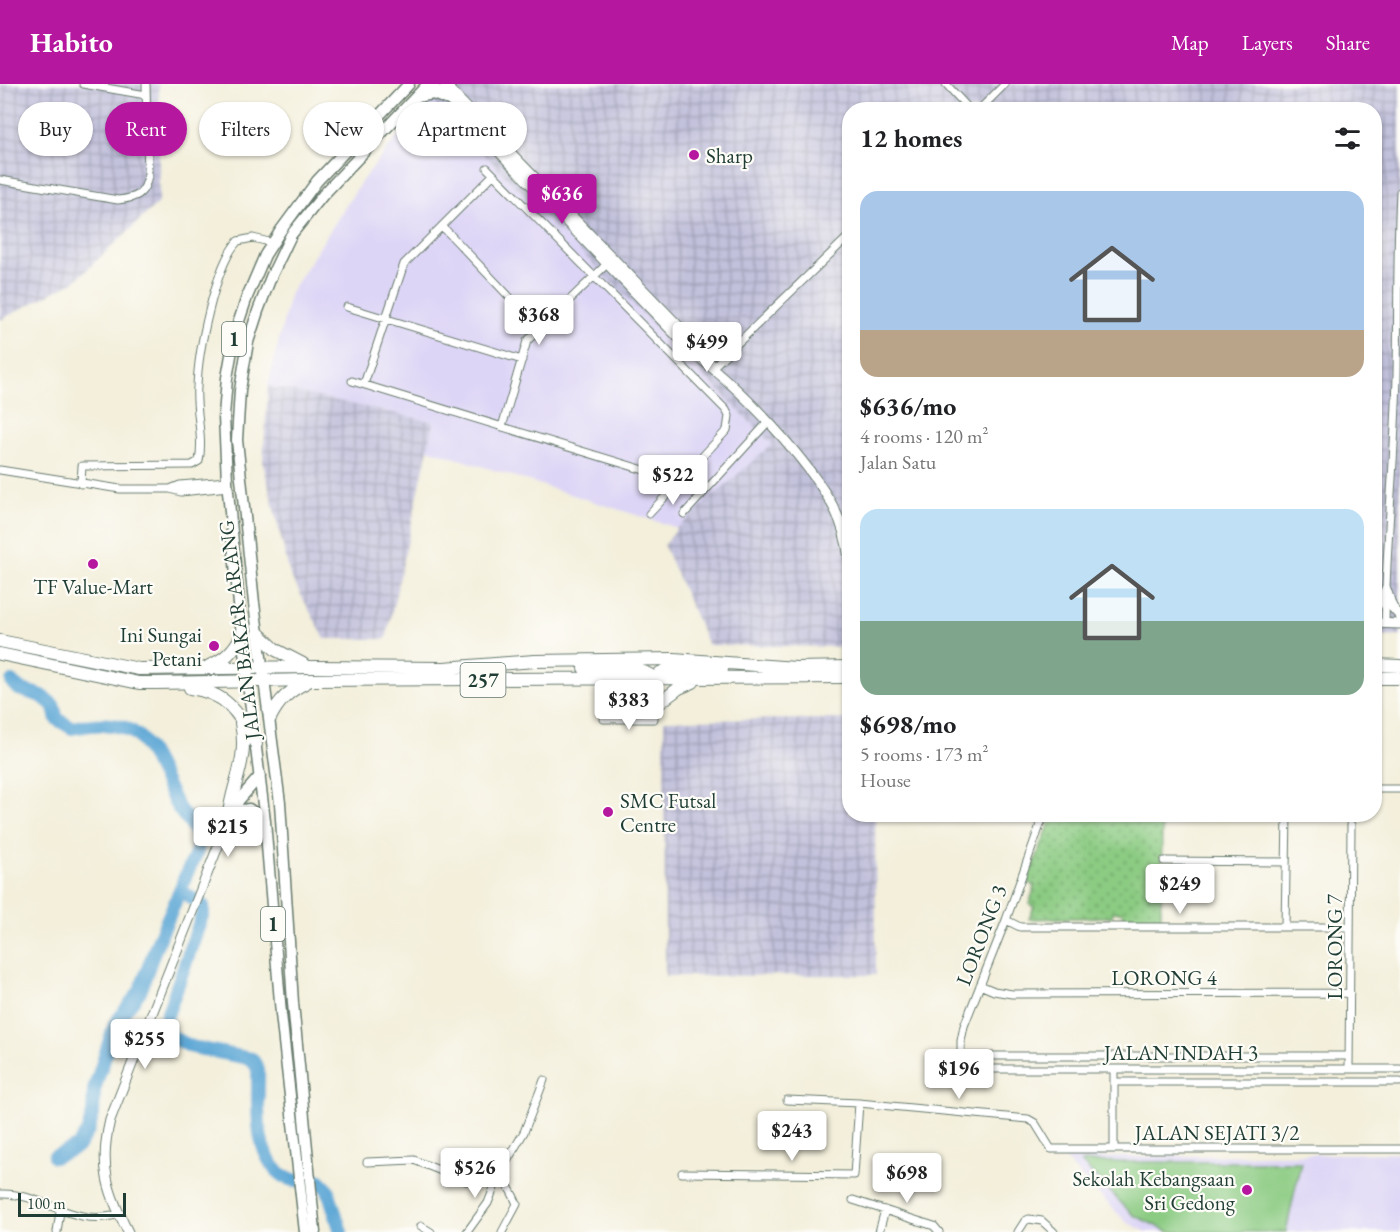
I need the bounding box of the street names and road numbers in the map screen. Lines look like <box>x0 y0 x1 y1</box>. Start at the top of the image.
road number: 1 <box>222 322 246 356</box>
street label: JALAN BAKAR ARANG <box>212 519 266 743</box>
road number: 257 <box>460 663 506 697</box>
street label: LORONG 3 <box>949 881 1013 989</box>
street label: LORONG 7 <box>1321 893 1348 1000</box>
road number: 1 <box>261 907 285 941</box>
street label: LORONG 4 <box>1111 964 1218 991</box>
street label: JALAN INDAH 3 <box>1102 1039 1258 1066</box>
street label: JALAN SEJATI 3/2 <box>1133 1119 1299 1146</box>

